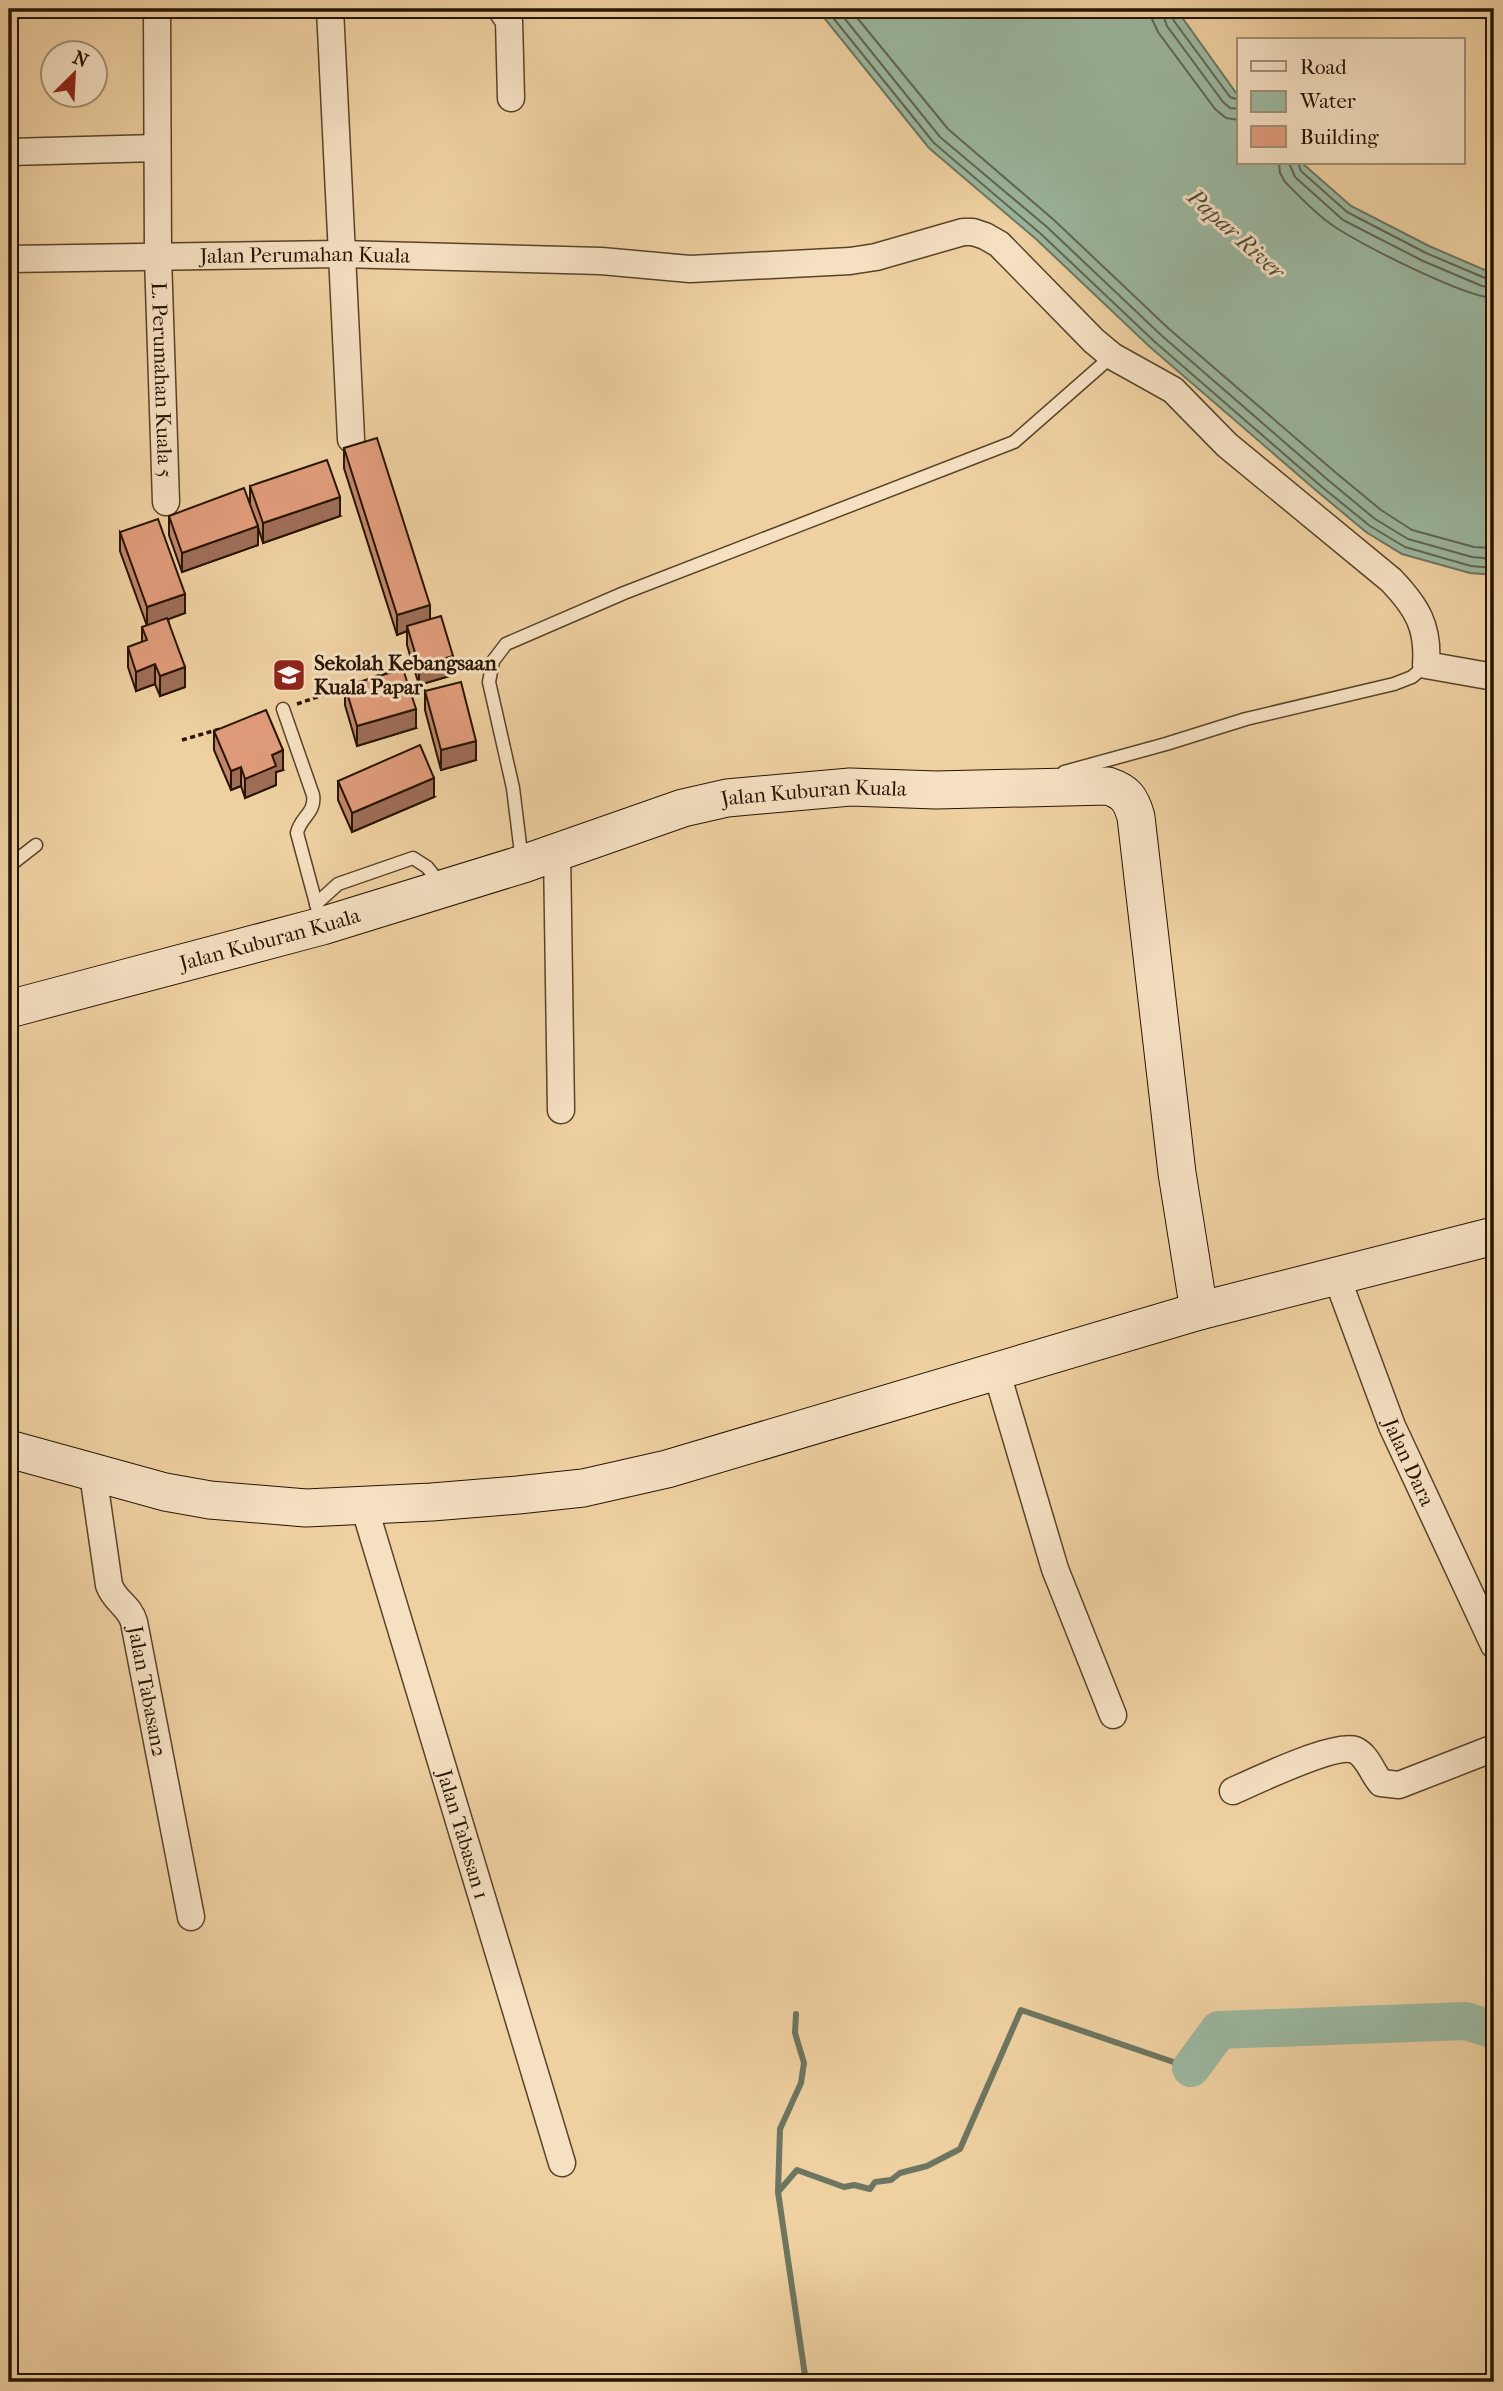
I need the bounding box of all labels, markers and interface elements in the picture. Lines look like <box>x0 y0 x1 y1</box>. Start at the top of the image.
north arrow <box>38 38 108 108</box>
legend <box>1237 38 1464 164</box>
text: N <box>69 46 92 73</box>
text: Road <box>1300 55 1347 79</box>
text: Water <box>1299 89 1356 113</box>
text: Building <box>1300 125 1379 149</box>
water label: Papar River <box>1181 183 1291 286</box>
street label: Jalan Perumahan Kuala <box>198 242 411 268</box>
street label: L. Perumahan Kuala 5 <box>147 282 177 478</box>
place label: Sekolah Kebangsaan Kuala Papar <box>314 651 498 699</box>
school or university icon: Sekolah Kebangsaan Kuala Papar <box>270 656 308 694</box>
street label: Jalan Kuburan Kuala <box>717 775 907 811</box>
street label: Jalan Kuburan Kuala <box>175 903 363 976</box>
street label: Jalan Dara <box>1378 1413 1440 1510</box>
street label: Jalan Tabasan2 <box>123 1622 172 1759</box>
street label: Jalan Tabasan 1 <box>432 1765 494 1902</box>

